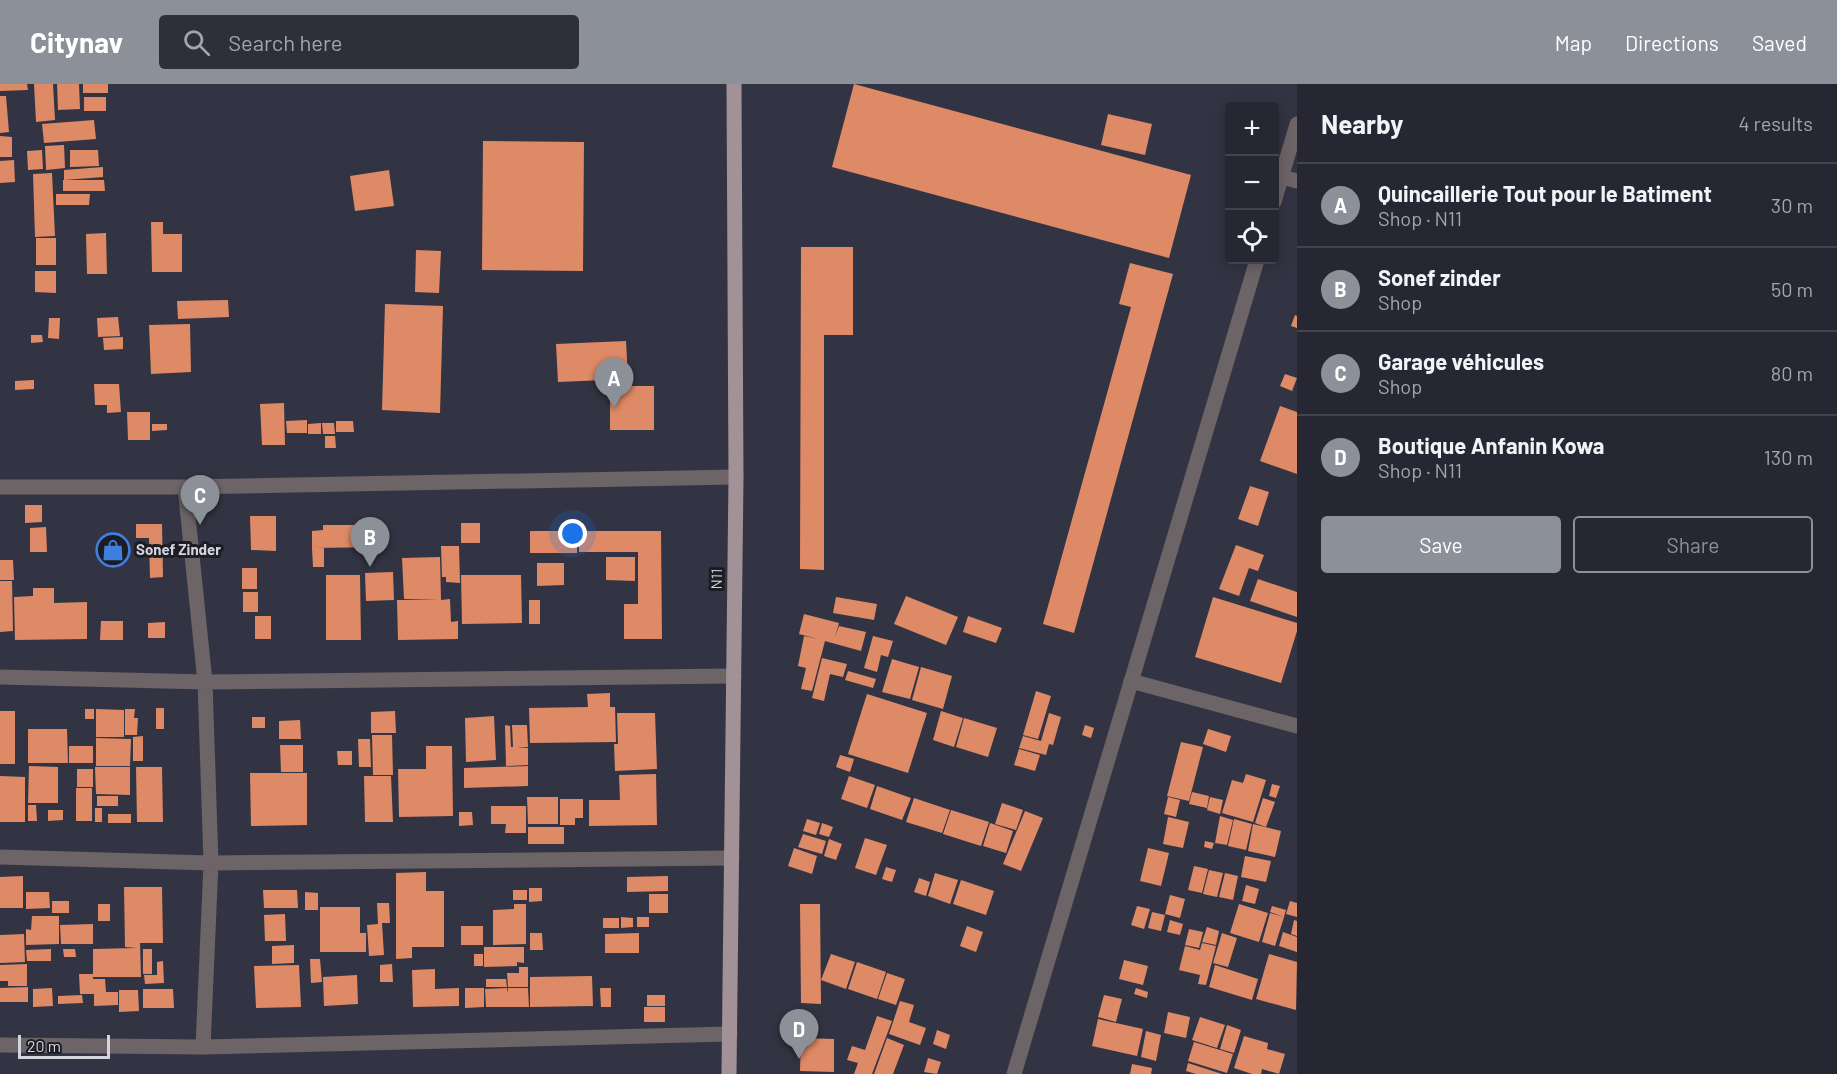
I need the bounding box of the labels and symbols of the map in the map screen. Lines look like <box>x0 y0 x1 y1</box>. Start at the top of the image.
pin: A <box>594 358 634 408</box>
pin: C <box>180 476 220 525</box>
pin: B <box>350 518 389 567</box>
your location <box>558 519 587 548</box>
shop icon: Sonef Zinder <box>95 532 131 568</box>
place label: Sonef Zinder <box>136 540 221 558</box>
street label: N11 <box>707 568 725 589</box>
pin: D <box>780 1010 818 1059</box>
scale bar <box>18 1032 110 1060</box>

